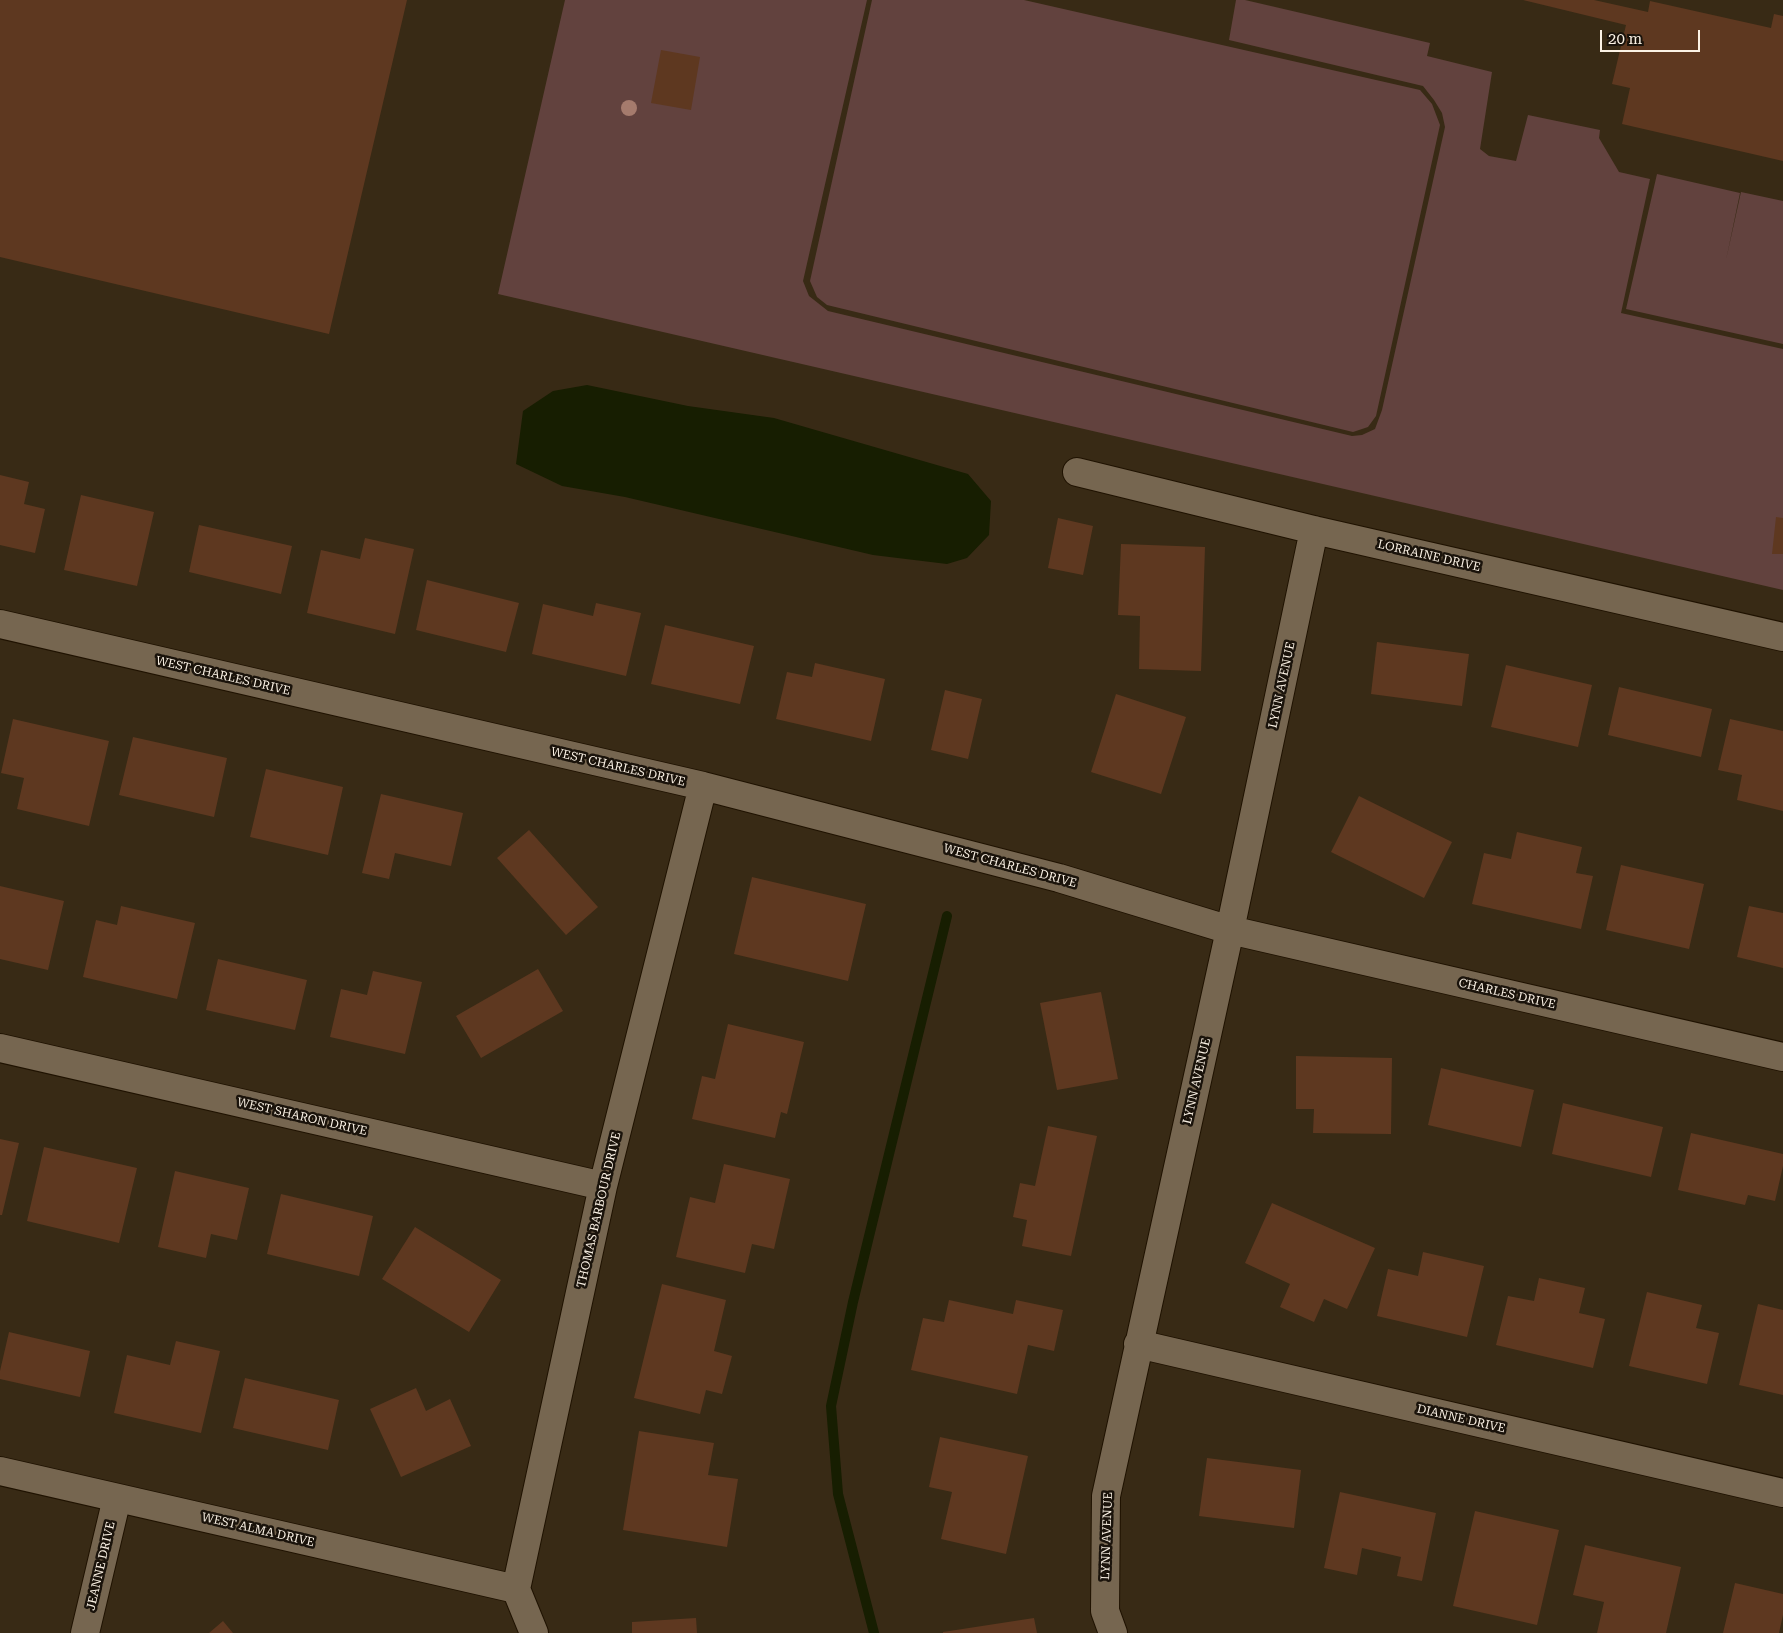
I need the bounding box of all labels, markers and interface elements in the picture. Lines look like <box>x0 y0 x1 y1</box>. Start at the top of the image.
scale bar <box>1603 20 1703 52</box>
text: 20 m <box>1608 30 1642 48</box>
street label: LORRAINE DRIVE <box>1376 537 1482 575</box>
street label: LYNN AVENUE <box>1266 640 1298 730</box>
street label: WEST CHARLES DRIVE <box>154 654 292 698</box>
street label: WEST CHARLES DRIVE <box>549 745 687 789</box>
street label: WEST CHARLES DRIVE <box>942 841 1078 891</box>
street label: CHARLES DRIVE <box>1457 976 1557 1012</box>
street label: LYNN AVENUE <box>1180 1037 1214 1125</box>
street label: WEST SHARON DRIVE <box>236 1095 368 1139</box>
street label: THOMAS BARBOUR DRIVE <box>574 1131 624 1289</box>
street label: DIANNE DRIVE <box>1415 1402 1507 1436</box>
street label: LYNN AVENUE <box>1098 1492 1116 1580</box>
street label: WEST ALMA DRIVE <box>200 1510 316 1550</box>
street label: JEANNE DRIVE <box>84 1520 118 1612</box>

